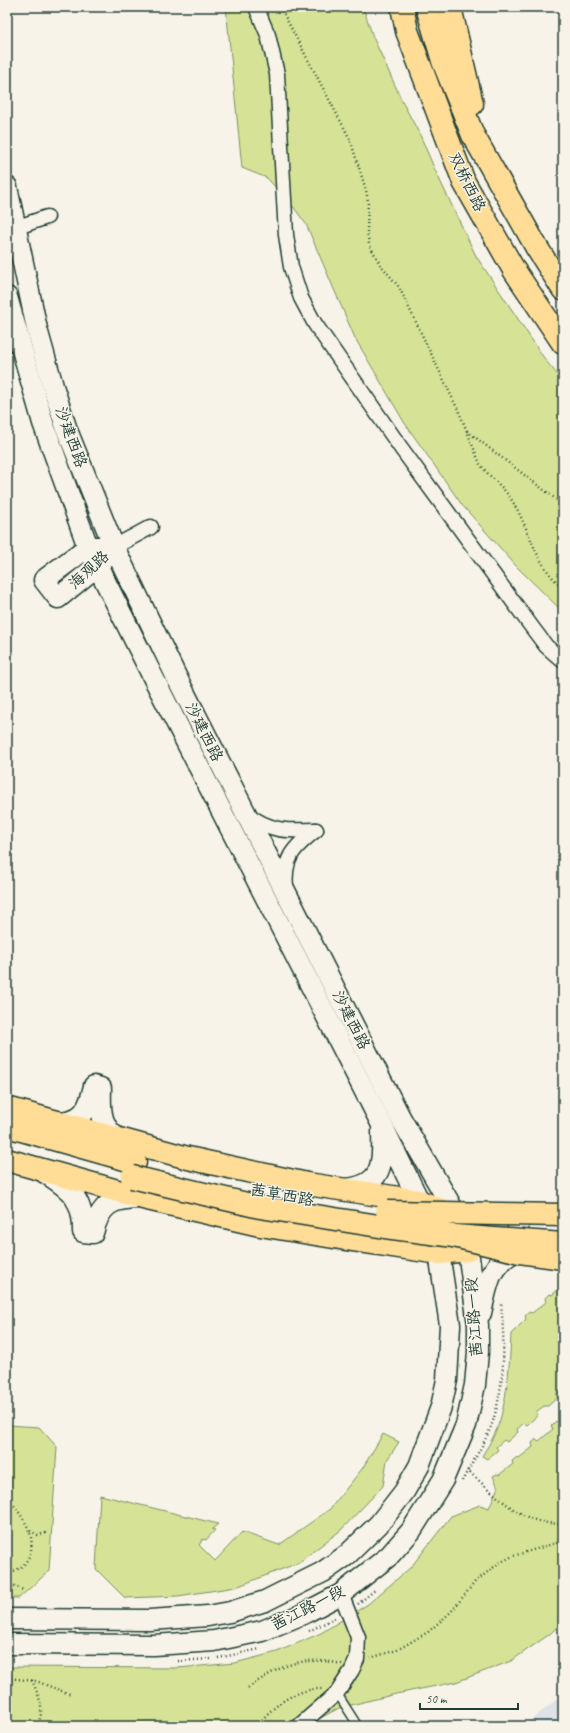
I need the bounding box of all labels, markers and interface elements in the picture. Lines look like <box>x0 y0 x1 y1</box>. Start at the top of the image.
street label: 双桥西路 <box>444 149 490 215</box>
street label: 沙建西路 <box>51 404 91 470</box>
street label: 海观路 <box>65 546 113 594</box>
street label: 沙建西路 <box>181 699 227 765</box>
street label: 沙建西路 <box>328 987 374 1053</box>
street label: 茜草西路 <box>249 1180 315 1210</box>
street label: 茜江路一段 <box>461 1276 487 1358</box>
street label: 茜江路一段 <box>268 1581 348 1635</box>
scale bar <box>420 1685 518 1711</box>
text: 50 m <box>426 1691 448 1707</box>

